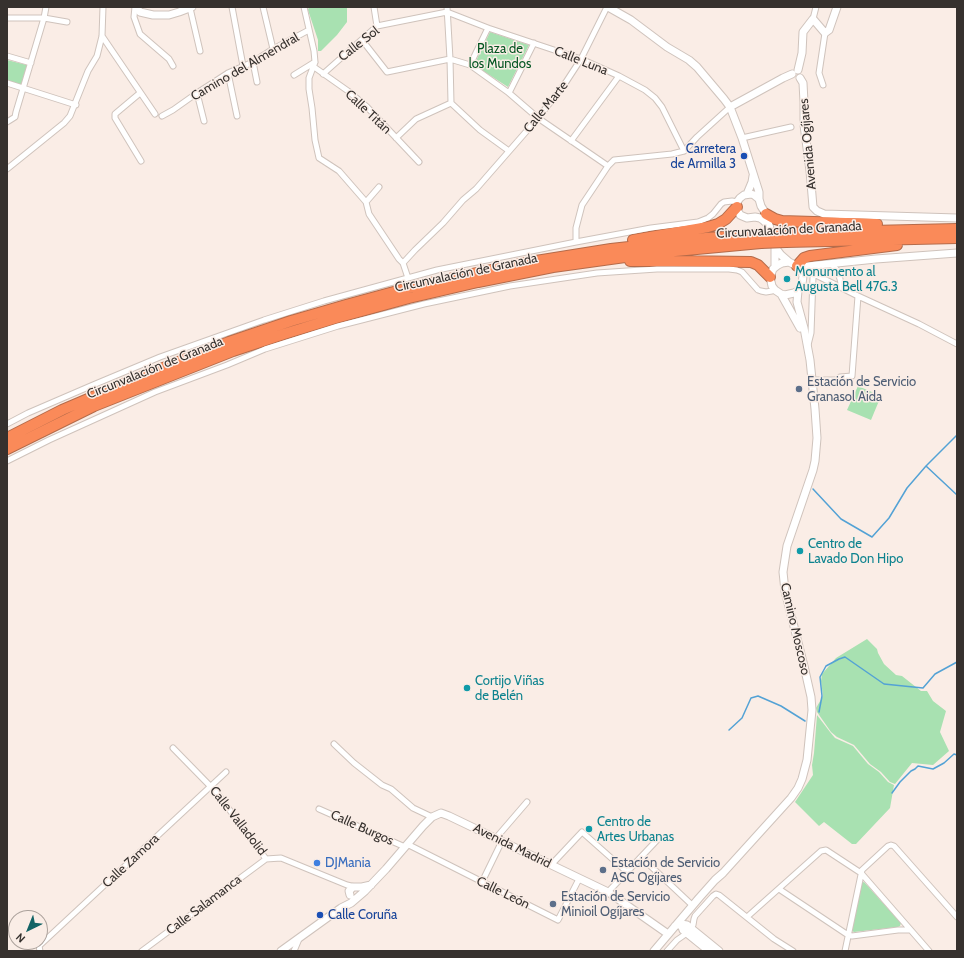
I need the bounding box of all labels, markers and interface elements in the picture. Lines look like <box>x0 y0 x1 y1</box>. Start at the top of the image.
street label: Calle Sol <box>335 23 383 65</box>
street label: Camino del Almendral <box>188 30 302 104</box>
park label: Plaza de los Mundos <box>469 41 531 72</box>
street label: Calle Luna <box>552 43 610 79</box>
street label: Calle Marte <box>521 78 571 136</box>
street label: Calle Titán <box>342 87 394 137</box>
street label: Avenida Ogíjares <box>796 98 820 190</box>
place label: Carretera de Armilla 3 <box>671 141 736 172</box>
marker: Carretera de Armilla 3 <box>739 151 749 161</box>
street label: Circunvalación de Granada <box>716 218 862 242</box>
street label: Circunvalación de Granada <box>393 250 539 296</box>
place label: Monumento al Augusta Bell 47G.3 <box>795 264 898 295</box>
marker: Monumento al Augusta Bell 47G.3 <box>782 274 792 284</box>
street label: Circunvalación de Granada <box>85 334 225 402</box>
place label: Estación de Servicio Granasol Aida <box>807 374 916 405</box>
marker: Estación de Servicio Granasol Aida <box>794 384 804 394</box>
place label: Centro de Lavado Don Hipo <box>808 536 903 567</box>
marker: Centro de Lavado Don Hipo <box>795 546 805 556</box>
street label: Camino Moscoso <box>777 581 813 677</box>
place label: Cortijo Viñas de Belén <box>475 673 544 704</box>
marker: Cortijo Viñas de Belén <box>462 683 472 693</box>
street label: Calle Valladolid <box>206 783 270 859</box>
street label: Calle Burgos <box>328 807 396 849</box>
place label: Centro de Artes Urbanas <box>597 814 674 845</box>
street label: Avenida Madrid <box>470 820 554 872</box>
marker: Centro de Artes Urbanas <box>584 824 594 834</box>
street label: Calle Zamora <box>99 831 163 891</box>
place label: DJMania <box>325 855 371 871</box>
place label: Estación de Servicio ASC Ogíjares <box>611 855 720 886</box>
marker: DJMania <box>312 858 322 868</box>
marker: Estación de Servicio ASC Ogíjares <box>598 865 608 875</box>
street label: Calle Salamanca <box>163 872 245 938</box>
street label: Calle León <box>474 873 532 913</box>
place label: Estación de Servicio Minioil Ogíjares <box>561 889 670 920</box>
marker: Estación de Servicio Minioil Ogíjares <box>548 899 558 909</box>
place label: Calle Coruña <box>328 907 397 923</box>
north arrow <box>8 910 48 950</box>
marker: Calle Coruña <box>315 910 325 920</box>
text: N <box>13 930 28 946</box>

